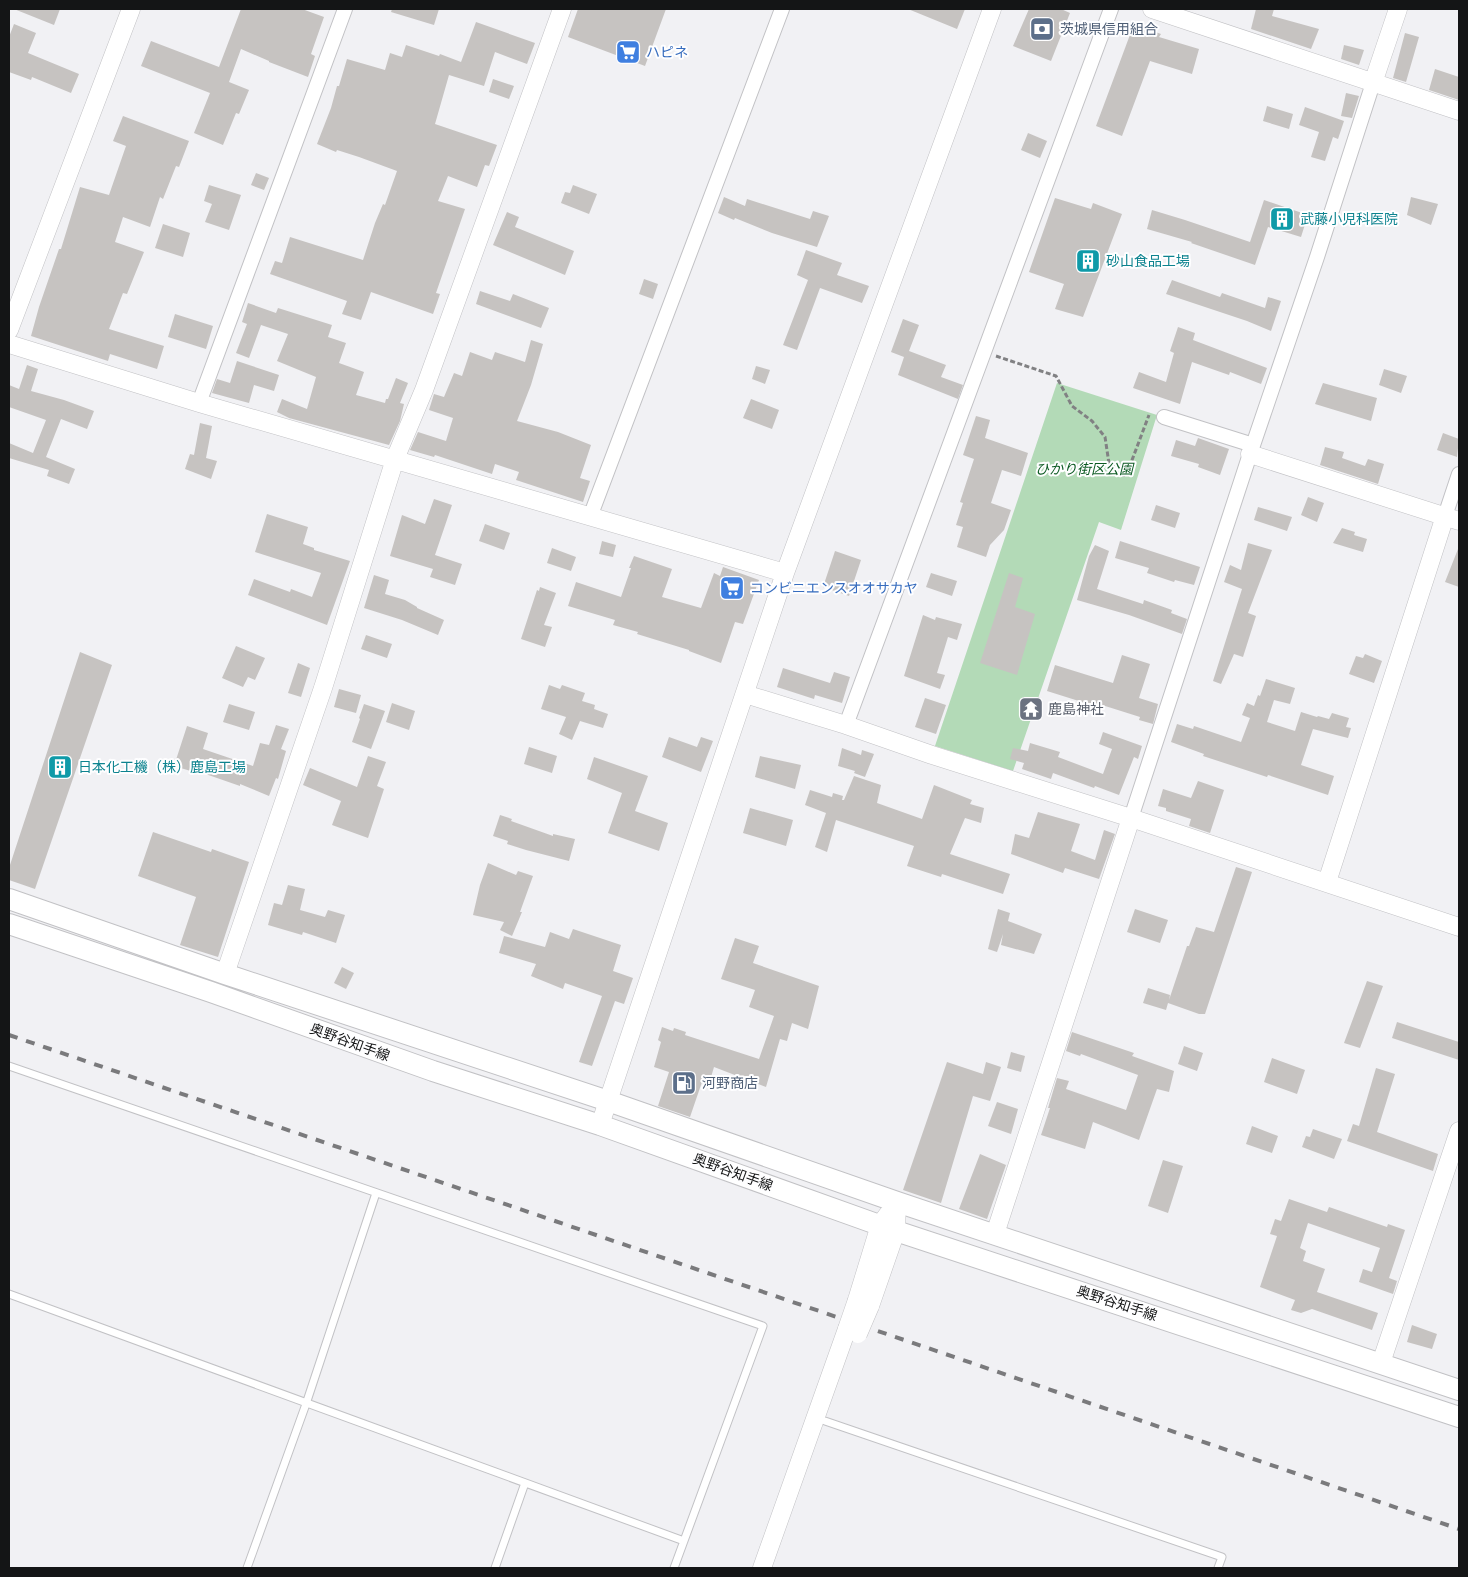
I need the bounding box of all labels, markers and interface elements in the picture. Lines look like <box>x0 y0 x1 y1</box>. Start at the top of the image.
bank icon: 茨城県信用組合 <box>1029 16 1055 42</box>
place label: 茨城県信用組合 <box>1060 20 1158 38</box>
supermarket icon: ハピネ <box>615 39 641 65</box>
place label: ハピネ <box>646 43 688 61</box>
building icon: 武藤小児科医院 <box>1269 206 1295 232</box>
place label: 武藤小児科医院 <box>1300 210 1398 228</box>
building icon: 砂山食品工場 <box>1075 248 1101 274</box>
place label: 砂山食品工場 <box>1106 252 1190 270</box>
park label: ひかり街区公園 <box>1035 460 1135 478</box>
supermarket icon: コンビニエンスオオサカヤ <box>719 575 745 601</box>
place label: コンビニエンスオオサカヤ <box>750 579 918 597</box>
temple icon: 鹿島神社 <box>1018 696 1044 722</box>
place label: 鹿島神社 <box>1048 700 1104 718</box>
building icon: 日本化工機（株）鹿島工場 <box>47 754 73 780</box>
place label: 日本化工機（株）鹿島工場 <box>78 758 246 776</box>
street label: 奥野谷知手線 <box>307 1019 393 1065</box>
fuel station icon: 河野商店 <box>671 1070 697 1096</box>
place label: 河野商店 <box>702 1074 758 1092</box>
street label: 奥野谷知手線 <box>690 1149 776 1195</box>
street label: 奥野谷知手線 <box>1074 1281 1160 1325</box>

